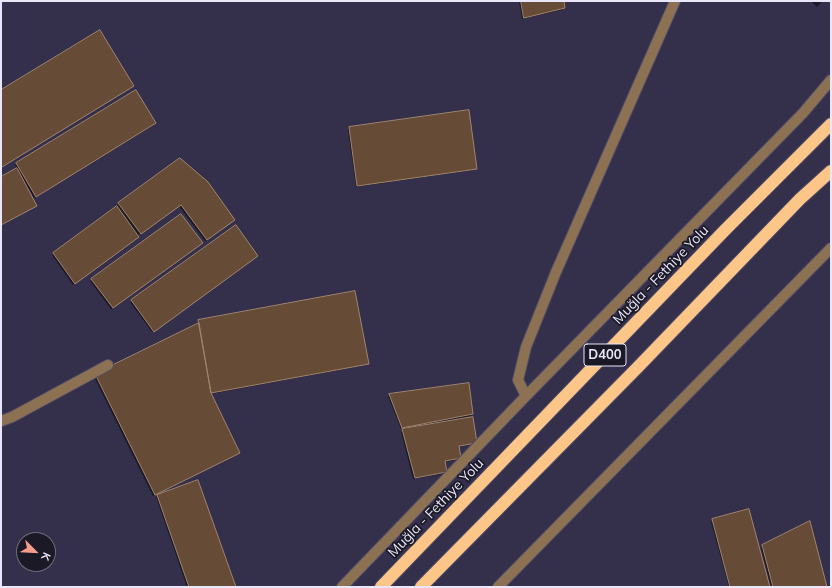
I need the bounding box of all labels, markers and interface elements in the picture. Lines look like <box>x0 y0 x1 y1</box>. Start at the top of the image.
street label: Muğla - Fethiye Yolu <box>610 222 712 328</box>
road number: D400 <box>584 344 626 366</box>
street label: Muğla - Fethiye Yolu <box>385 455 487 561</box>
north arrow <box>16 532 56 572</box>
text: K <box>38 550 54 563</box>

